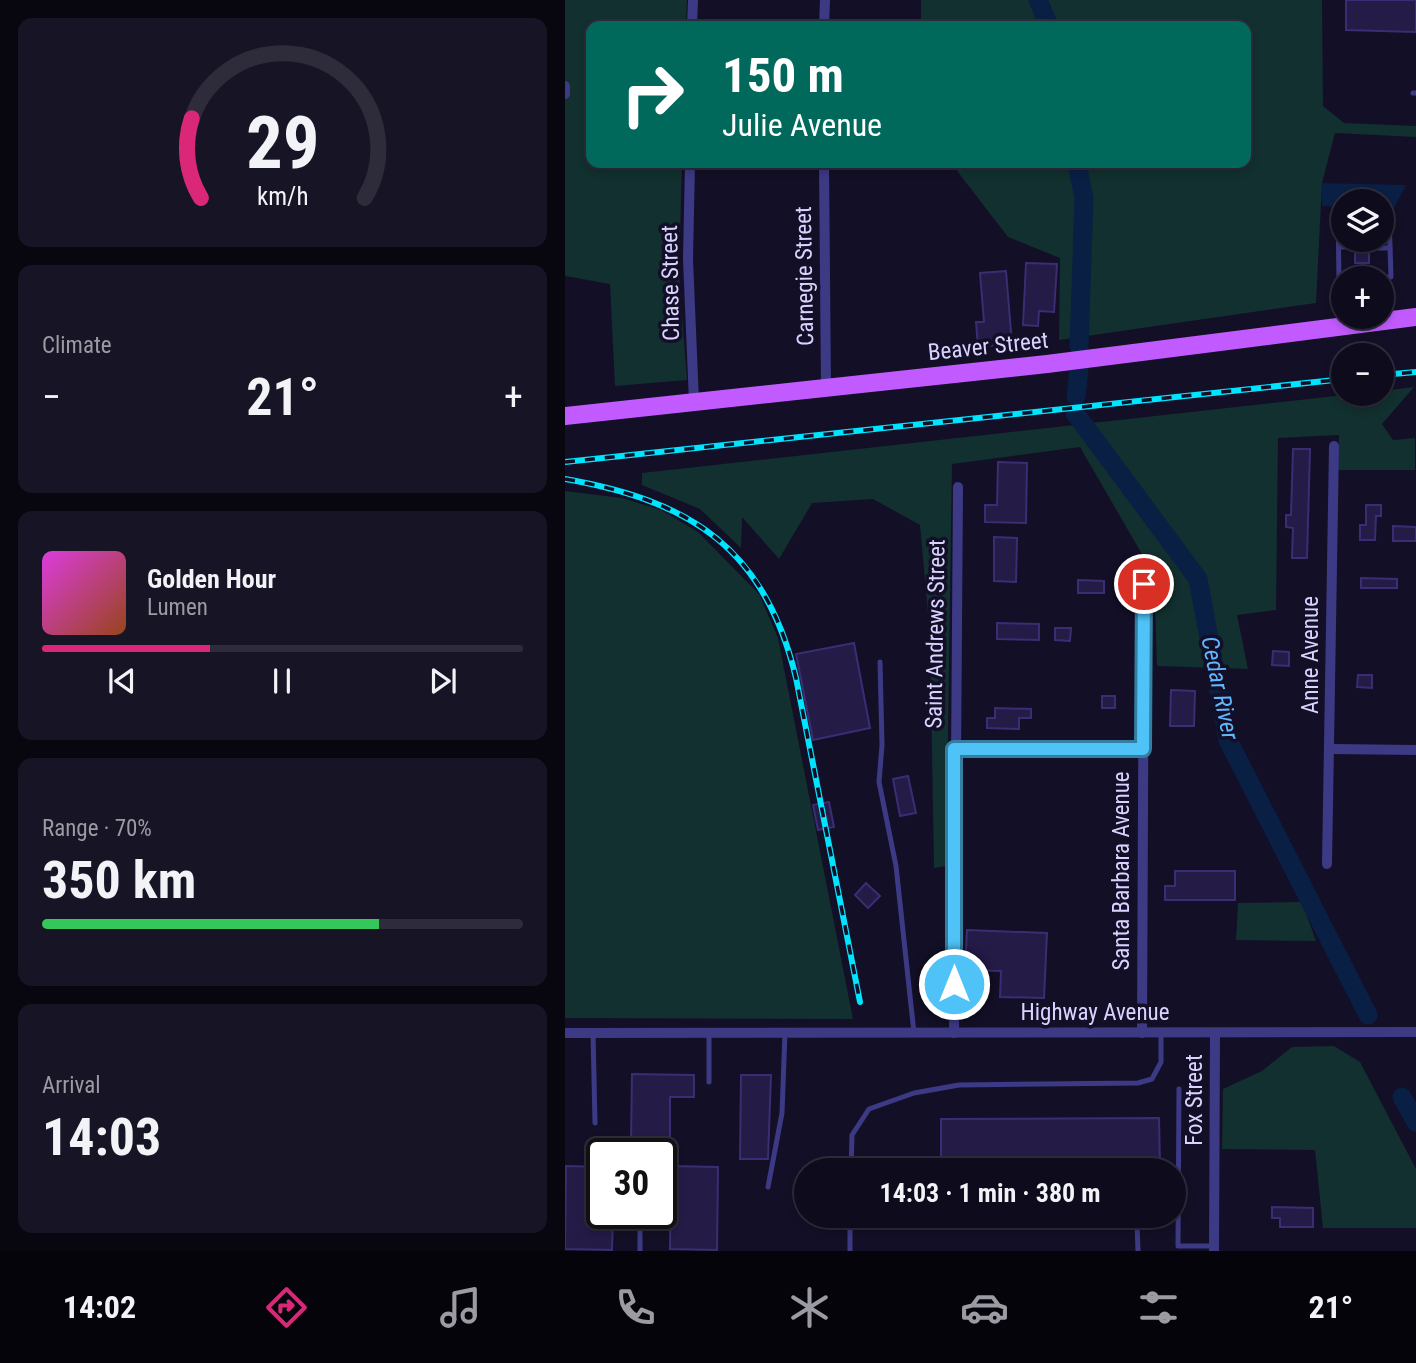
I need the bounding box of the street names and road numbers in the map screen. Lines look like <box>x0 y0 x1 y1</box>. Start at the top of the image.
street label: Carnegie Street <box>790 206 819 346</box>
street label: Chase Street <box>656 225 685 341</box>
street label: Beaver Street <box>927 327 1050 366</box>
street label: Saint Andrews Street <box>920 539 951 729</box>
street label: Anne Avenue <box>1297 596 1324 714</box>
street label: Santa Barbara Avenue <box>1108 771 1135 971</box>
street label: Highway Avenue <box>1021 999 1169 1026</box>
street label: Fox Street <box>1181 1054 1208 1146</box>

